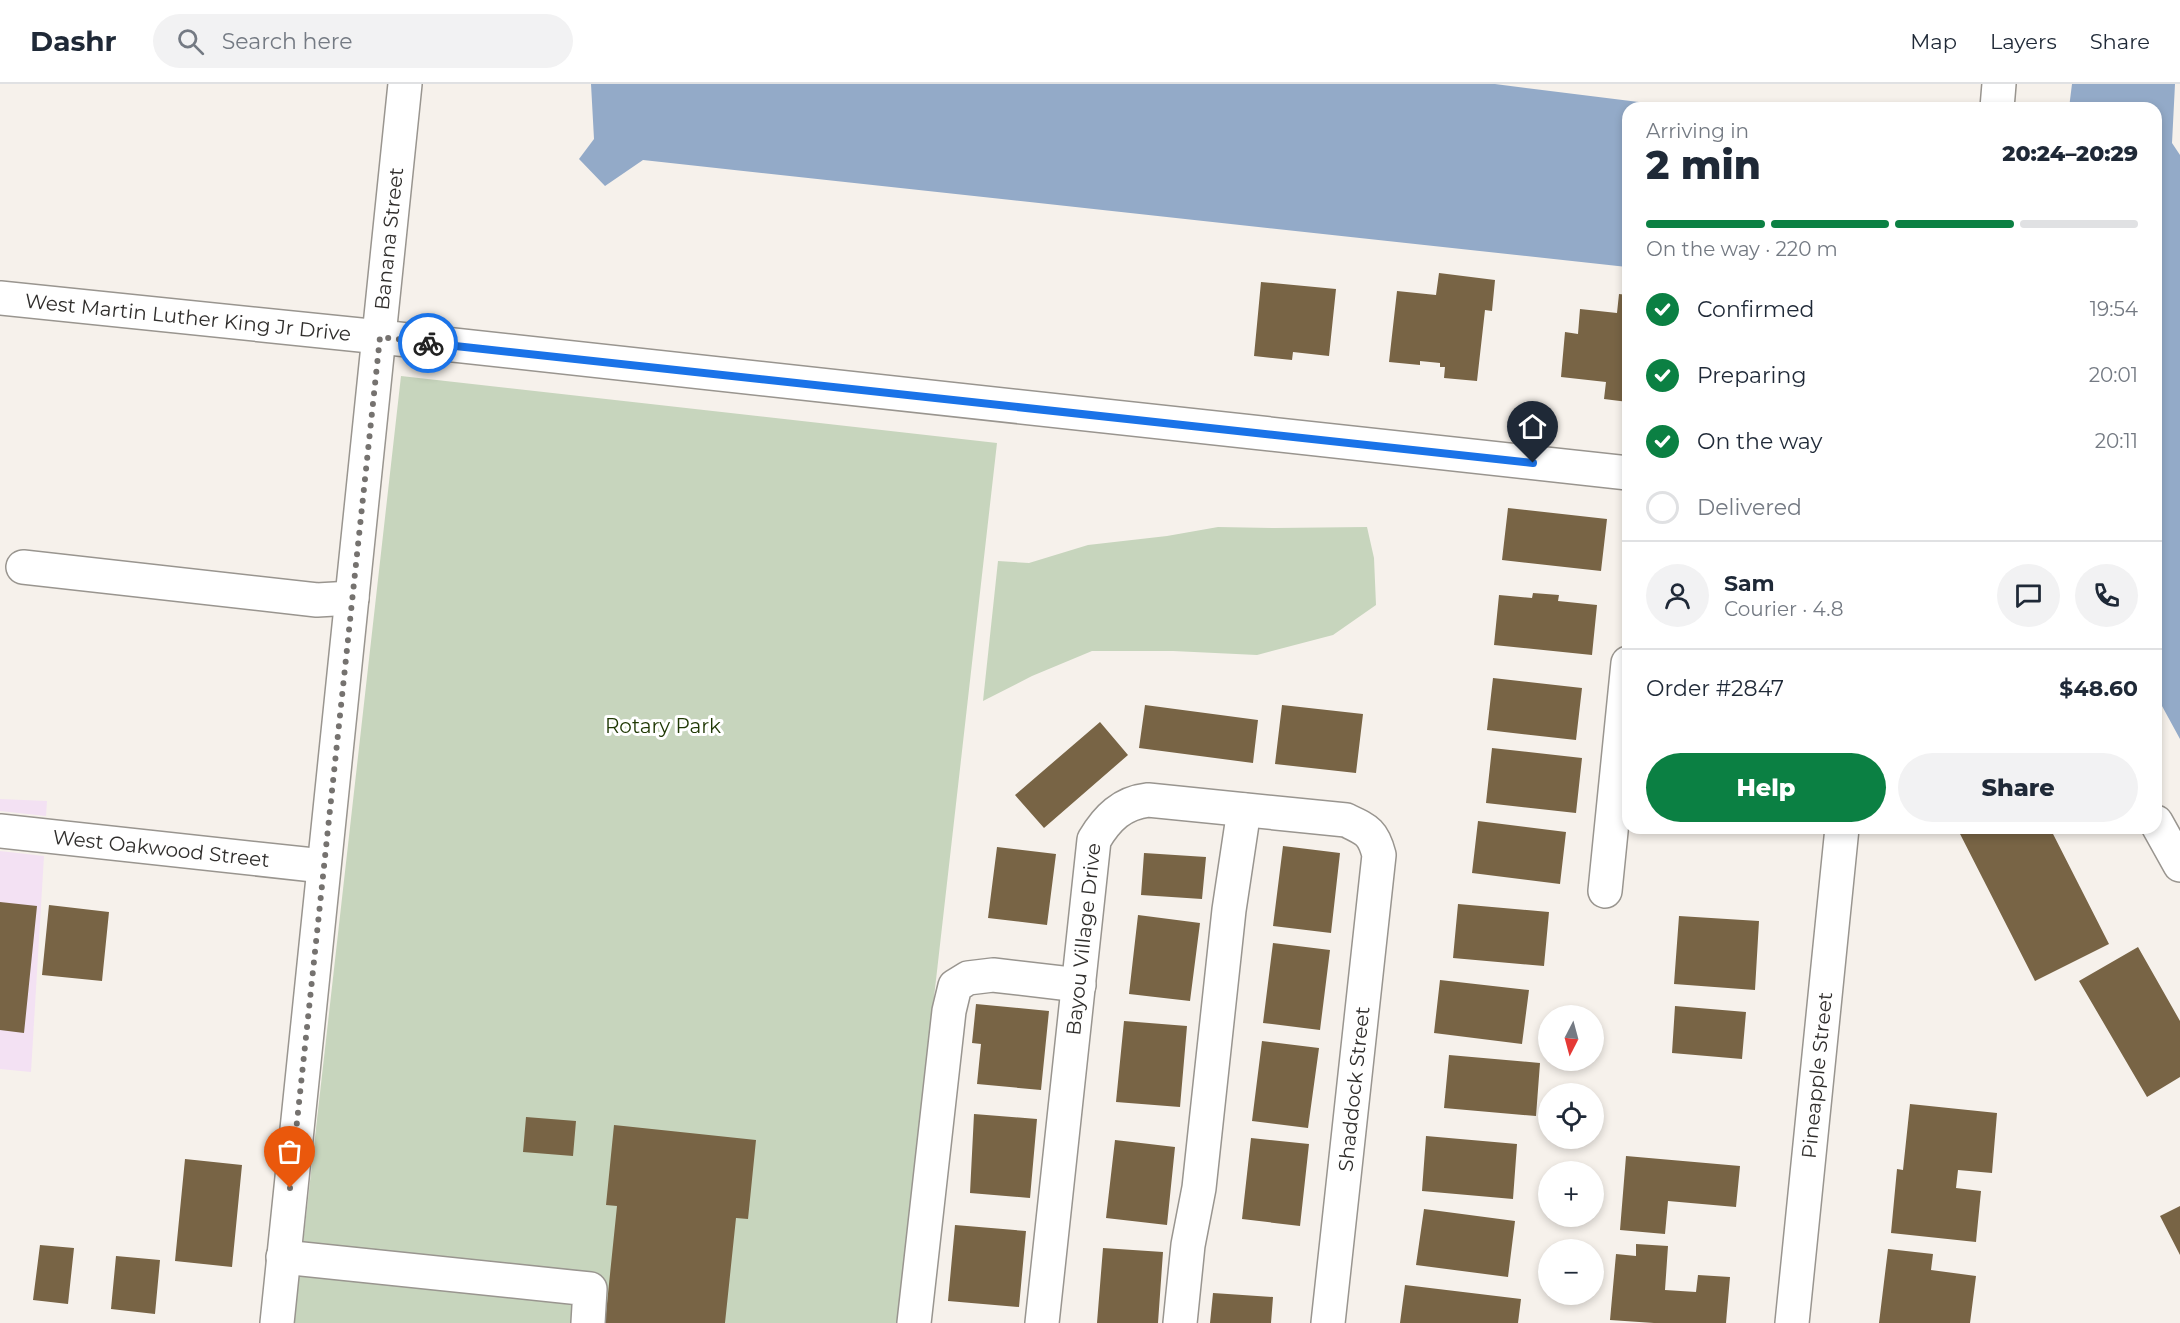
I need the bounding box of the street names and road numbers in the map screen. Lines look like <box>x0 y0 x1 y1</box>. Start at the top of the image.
street label: Banana Street <box>370 166 408 311</box>
street label: West Martin Luther King Jr Drive <box>24 289 352 346</box>
street label: West Oakwood Street <box>51 825 271 872</box>
street label: Bayou Village Drive <box>1061 842 1106 1037</box>
street label: Pineapple Street <box>1797 991 1837 1160</box>
street label: Shaddock Street <box>1333 1005 1375 1173</box>

